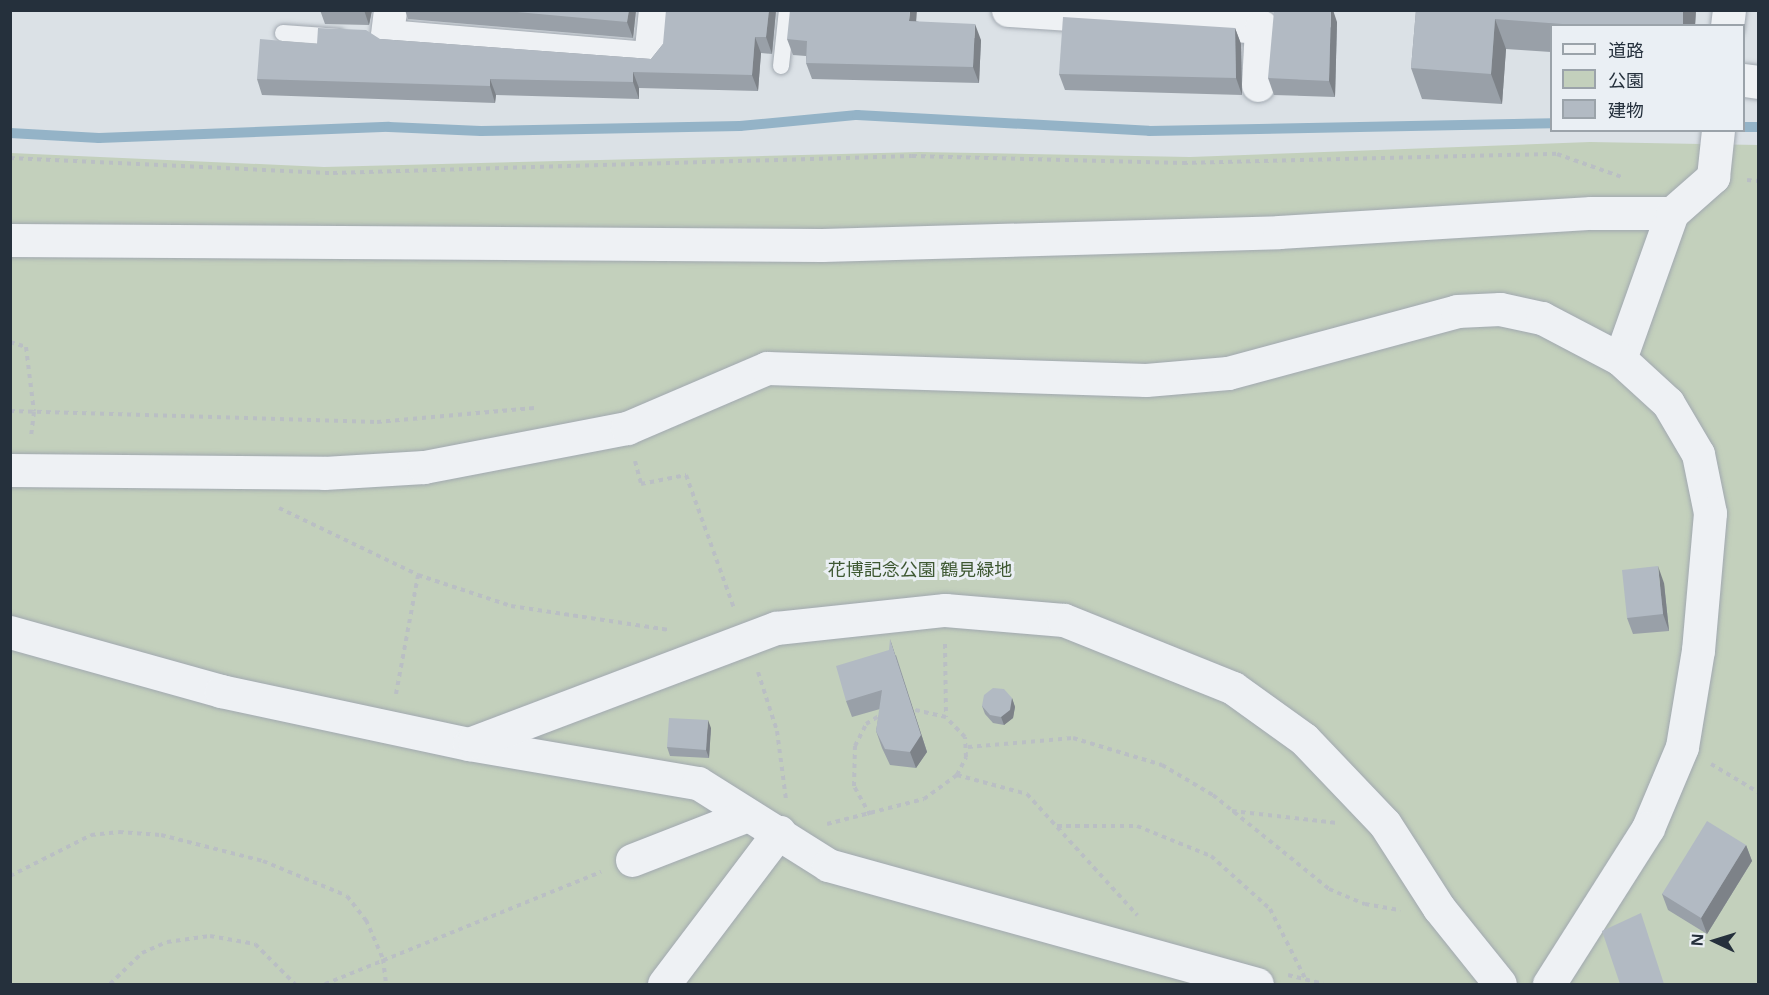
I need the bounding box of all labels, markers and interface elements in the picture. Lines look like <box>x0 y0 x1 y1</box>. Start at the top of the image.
legend <box>1550 24 1745 132</box>
text: 道路 <box>1608 38 1644 62</box>
text: 公園 <box>1608 68 1644 92</box>
text: 建物 <box>1608 98 1644 122</box>
park label: 花博記念公園 鶴見緑地 <box>828 558 1012 580</box>
north arrow <box>1685 911 1745 971</box>
text: N <box>1686 932 1708 947</box>

